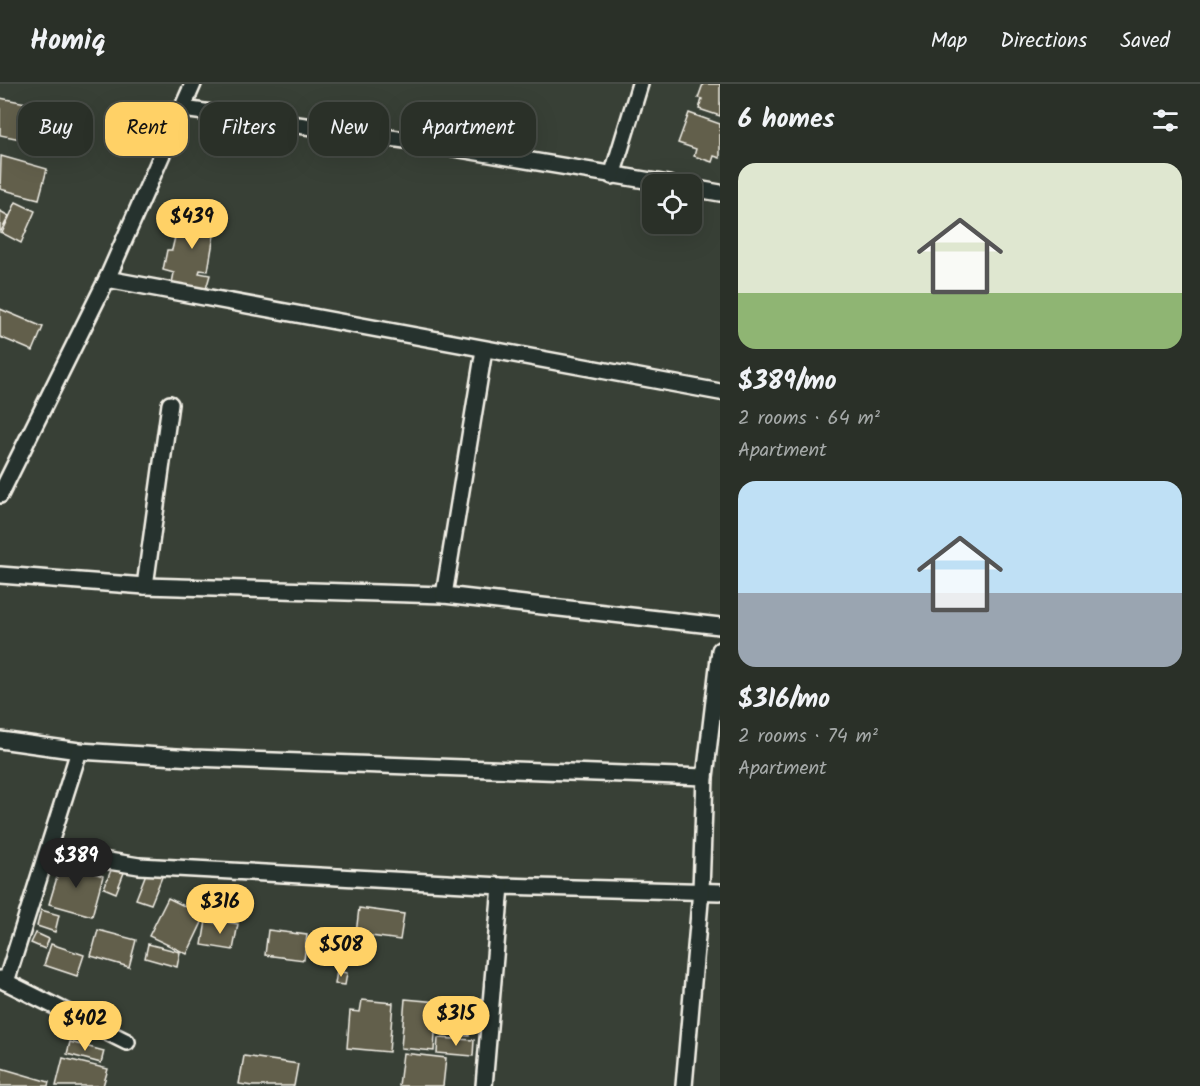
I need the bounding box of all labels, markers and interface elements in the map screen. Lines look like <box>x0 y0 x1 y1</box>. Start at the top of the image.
text: Homiq <box>30 19 106 64</box>
text: Map <box>931 25 967 58</box>
text: Directions <box>1000 25 1087 58</box>
text: Saved <box>1120 25 1170 58</box>
text: 6 homes <box>738 99 835 141</box>
chip: Buy <box>18 102 93 156</box>
chip: Rent <box>105 102 188 156</box>
chip: Filters <box>200 102 297 156</box>
chip: New <box>309 102 389 156</box>
chip: Apartment <box>401 102 536 156</box>
icon: filters <box>1149 104 1182 137</box>
map controls <box>642 174 702 234</box>
button: locate <box>642 174 702 234</box>
pin: $439 <box>156 199 228 250</box>
text: $439 <box>170 202 214 234</box>
icon: home <box>906 202 1014 310</box>
text: $389/mo <box>738 361 837 403</box>
text: 2 rooms · 64 m² <box>738 403 880 435</box>
text: Apartment <box>738 435 827 467</box>
icon: home <box>906 520 1014 628</box>
text: $316/mo <box>738 679 830 721</box>
text: 2 rooms · 74 m² <box>738 721 878 753</box>
text: Apartment <box>738 753 827 785</box>
pin: $389 <box>40 838 112 889</box>
text: $389 <box>54 841 98 873</box>
pin: $316 <box>184 884 256 935</box>
text: $316 <box>200 887 240 919</box>
pin: $508 <box>305 927 377 978</box>
text: $508 <box>319 930 363 962</box>
pin: $315 <box>420 996 492 1047</box>
text: $315 <box>437 999 475 1031</box>
pin: $402 <box>49 1001 121 1052</box>
text: $402 <box>63 1004 107 1036</box>

